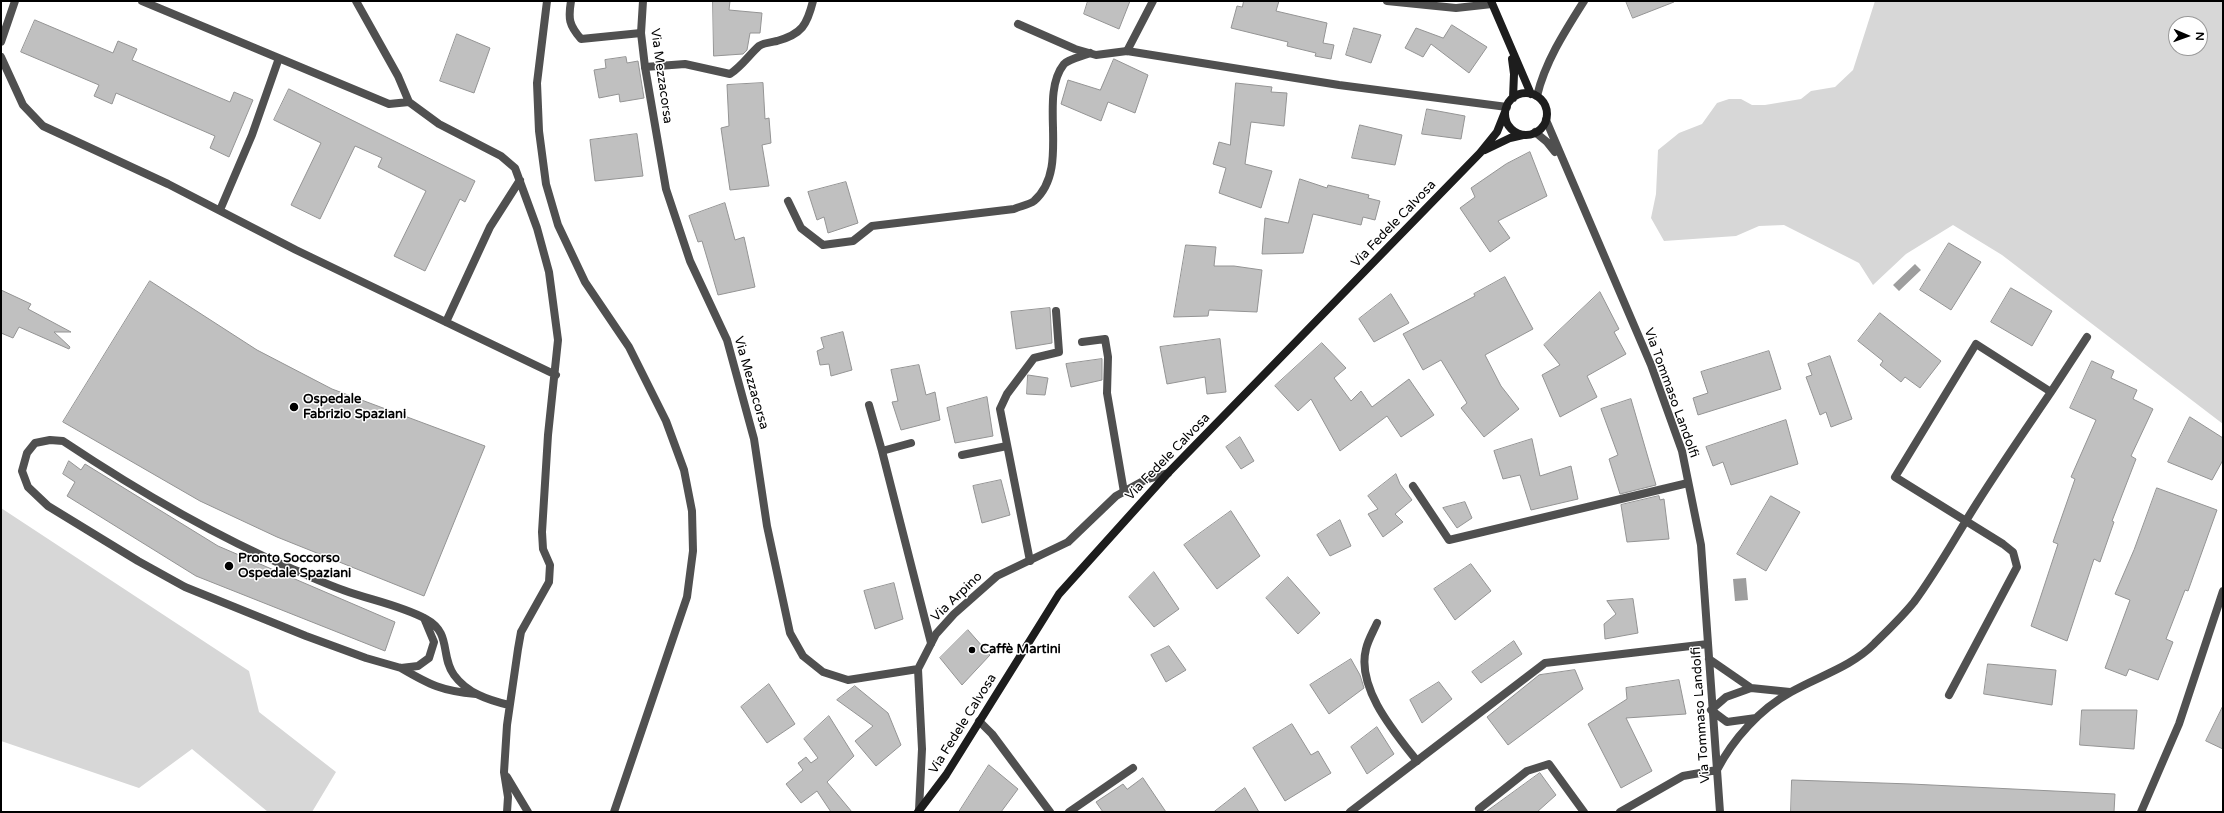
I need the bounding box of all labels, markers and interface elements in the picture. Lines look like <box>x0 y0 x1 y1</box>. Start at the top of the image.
north arrow <box>2168 16 2208 56</box>
street label: Via Mezzacorsa <box>647 27 675 125</box>
text: N <box>2193 32 2206 41</box>
street label: Via Fedele Calvosa <box>1348 177 1440 271</box>
street label: Via Tommaso Landolfi <box>1640 326 1702 460</box>
street label: Via Mezzacorsa <box>730 335 772 431</box>
place label: Ospedale Fabrizio Spaziani <box>303 392 406 423</box>
marker: Ospedale Fabrizio Spaziani <box>288 401 300 413</box>
street label: Via Fedele Calvosa <box>1122 410 1214 504</box>
place label: Pronto Soccorso Ospedale Spaziani <box>238 551 351 582</box>
marker: Pronto Soccorso Ospedale Spaziani <box>223 560 235 572</box>
street label: Via Arpino <box>928 569 986 625</box>
place label: Caffè Martini <box>980 642 1061 658</box>
marker: Caffè Martini <box>967 645 977 655</box>
street label: Via Tommaso Landolfi <box>1688 646 1714 784</box>
street label: Via Fedele Calvosa <box>926 671 1000 777</box>

